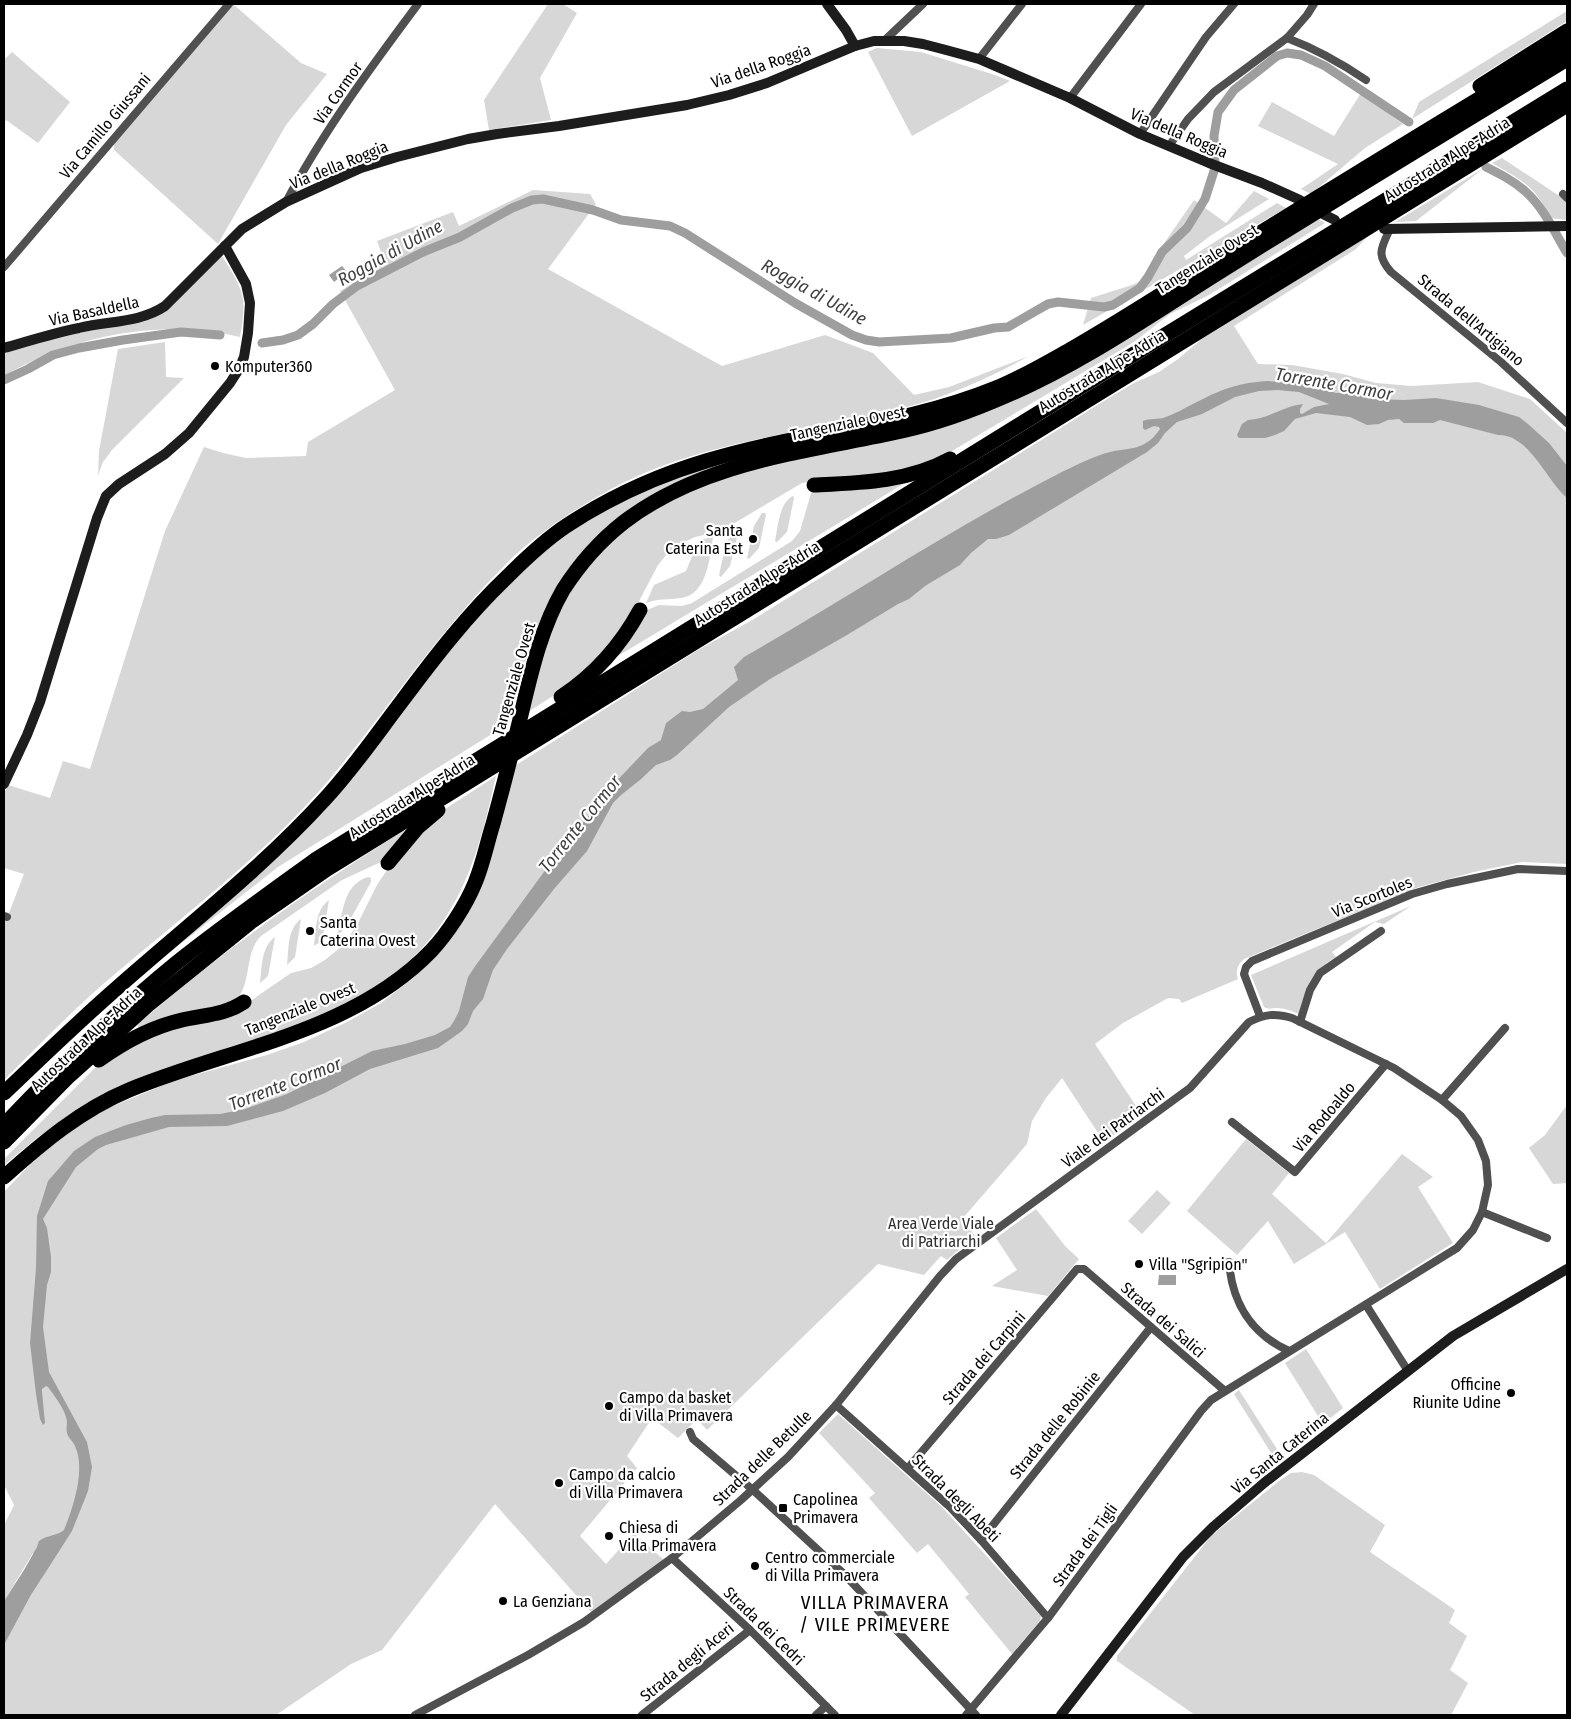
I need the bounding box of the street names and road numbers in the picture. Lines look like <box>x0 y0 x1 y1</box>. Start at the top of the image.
street label: Via della Roggia <box>709 40 813 92</box>
street label: Via Cormor <box>310 58 367 128</box>
street label: Via Camillo Giussani <box>55 69 155 183</box>
street label: Via della Roggia <box>1127 104 1231 162</box>
street label: Autostrada Alpe-Adria <box>1381 113 1513 205</box>
street label: Via della Roggia <box>287 137 391 193</box>
street label: Tangenziale Ovest <box>1152 219 1262 298</box>
street label: Strada dell'Artigiano <box>1414 270 1528 370</box>
street label: Via Basaldella <box>47 292 141 330</box>
street label: Autostrada Alpe-Adria <box>1035 326 1169 416</box>
street label: Tangenziale Ovest <box>789 401 908 444</box>
street label: Autostrada Alpe-Adria <box>691 537 823 629</box>
street label: Tangenziale Ovest <box>489 619 540 738</box>
street label: Autostrada Alpe-Adria <box>346 750 478 842</box>
street label: Via Scortoles <box>1329 872 1415 922</box>
street label: Tangenziale Ovest <box>242 978 359 1040</box>
street label: Autostrada Alpe-Adria <box>27 983 145 1095</box>
street label: Via Rodoaldo <box>1289 1078 1359 1156</box>
street label: Viale dei Patriarchi <box>1058 1084 1168 1172</box>
street label: Strada dei Salici <box>1117 1278 1209 1362</box>
street label: Strada dei Carpini <box>938 1308 1030 1408</box>
street label: Strada delle Robinie <box>1006 1367 1104 1483</box>
street label: Strada delle Betulle <box>709 1406 815 1510</box>
street label: Via Santa Caterina <box>1228 1408 1332 1498</box>
street label: Strada degli Abeti <box>908 1450 1004 1546</box>
street label: Strada dei Tigli <box>1049 1500 1121 1590</box>
street label: Strada dei Cedri <box>720 1583 808 1669</box>
street label: Strada degli Aceri <box>636 1619 738 1705</box>

